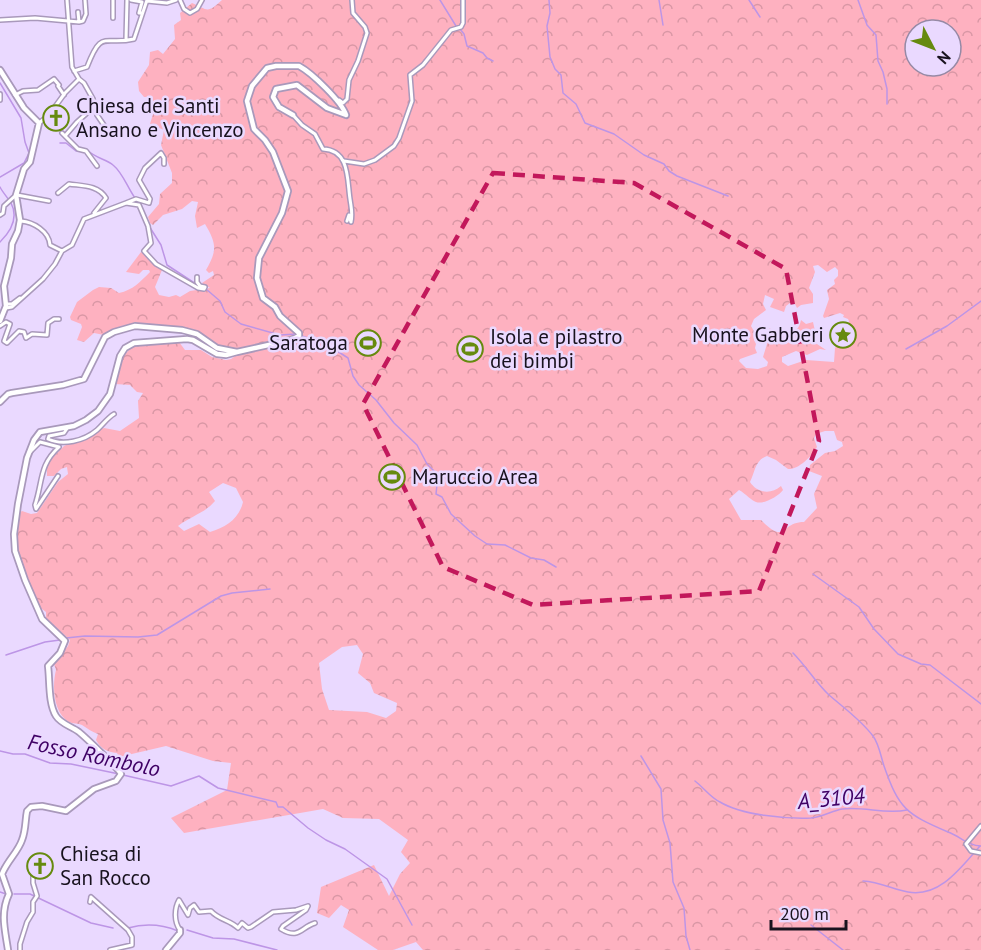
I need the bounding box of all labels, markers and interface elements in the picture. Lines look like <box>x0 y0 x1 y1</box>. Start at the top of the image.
north arrow <box>903 18 963 78</box>
text: N <box>933 47 955 69</box>
place label: Chiesa dei Santi Ansano e Vincenzo <box>76 92 244 143</box>
church icon: Chiesa dei Santi Ansano e Vincenzo <box>41 103 71 133</box>
place icon: Monte Gabberi <box>828 320 858 350</box>
place label: Monte Gabberi <box>692 321 824 348</box>
place label: Isola e pilastro dei bimbi <box>490 323 623 374</box>
sports icon: Saratoga <box>353 328 383 358</box>
place label: Saratoga <box>269 329 348 356</box>
sports icon: Isola e pilastro dei bimbi <box>455 334 485 364</box>
sports icon: Maruccio Area <box>377 462 407 492</box>
place label: Maruccio Area <box>412 463 538 490</box>
water label: Fosso Rombolo <box>25 727 163 783</box>
water label: A_3104 <box>795 781 866 815</box>
place label: Chiesa di San Rocco <box>60 840 151 891</box>
church icon: Chiesa di San Rocco <box>25 851 55 881</box>
scale bar <box>771 893 846 931</box>
text: 200 m <box>780 902 829 925</box>

